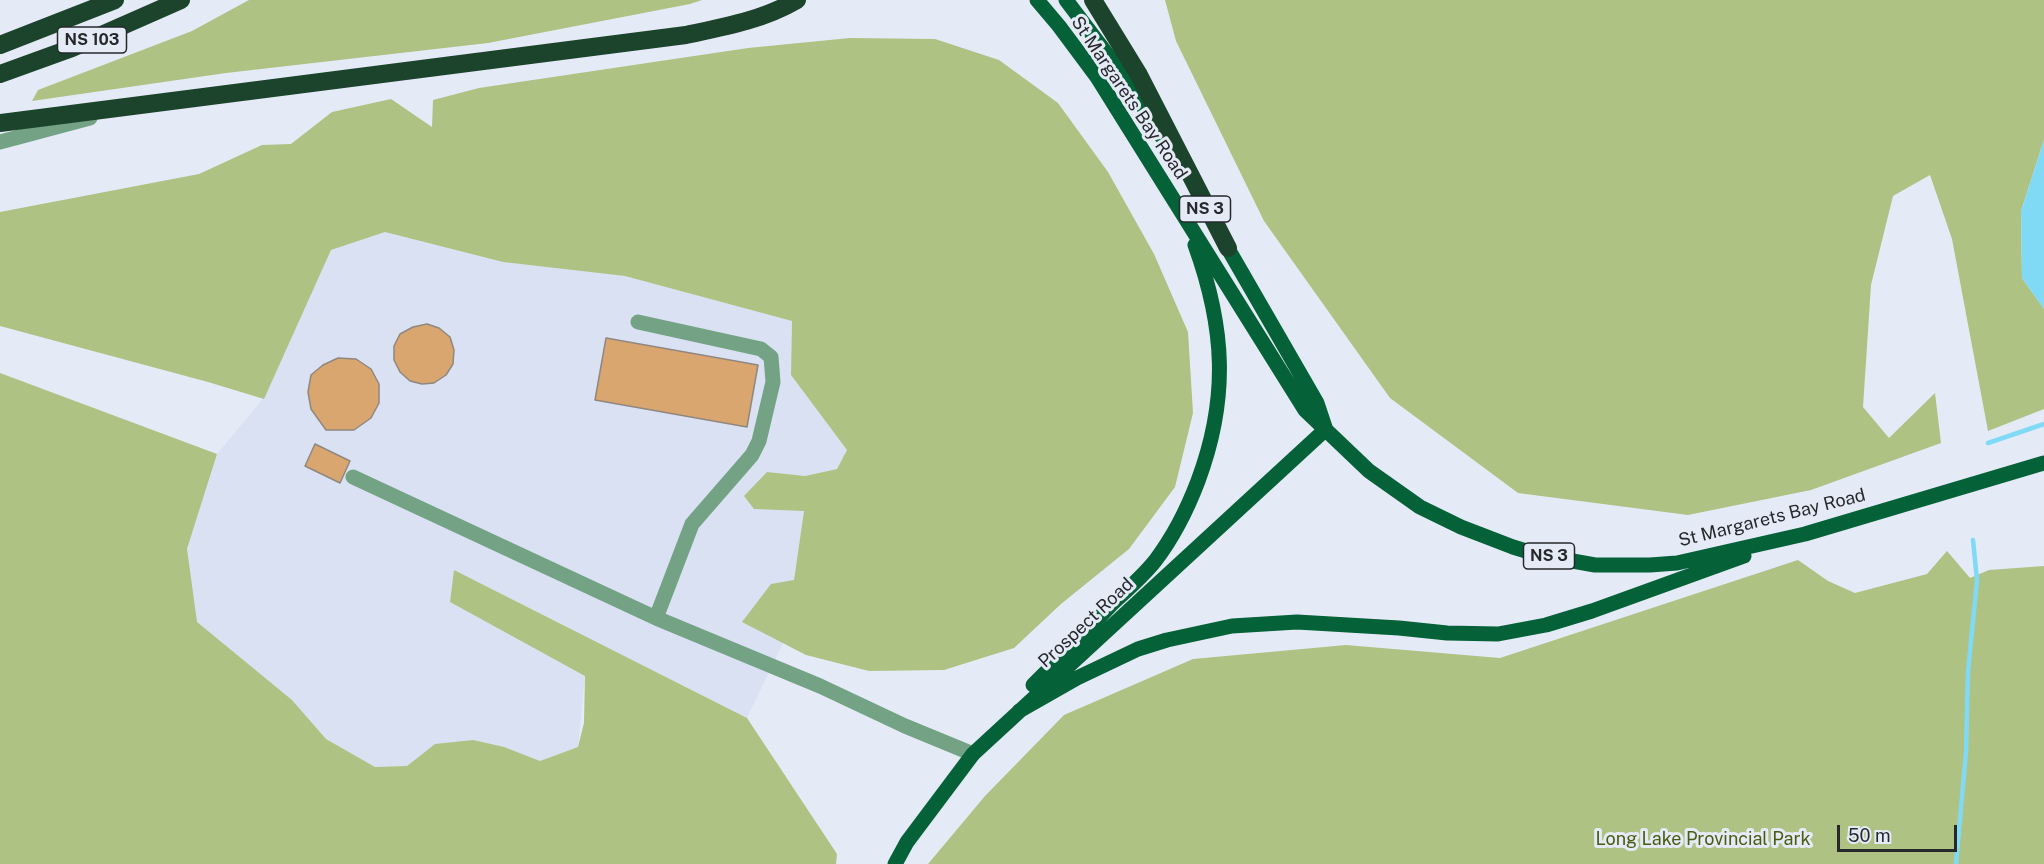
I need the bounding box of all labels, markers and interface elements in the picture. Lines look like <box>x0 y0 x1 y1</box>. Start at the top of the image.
street label: St Margarets Bay Road <box>1066 12 1192 184</box>
road number: NS 103 <box>58 27 127 53</box>
road number: NS 3 <box>1180 196 1230 222</box>
street label: St Margarets Bay Road <box>1676 484 1868 552</box>
road number: NS 3 <box>1524 543 1574 569</box>
street label: Prospect Road <box>1034 574 1138 672</box>
scale bar <box>1840 813 1960 851</box>
text: 50 m <box>1848 825 1891 846</box>
park label: Long Lake Provincial Park <box>1595 828 1811 850</box>

